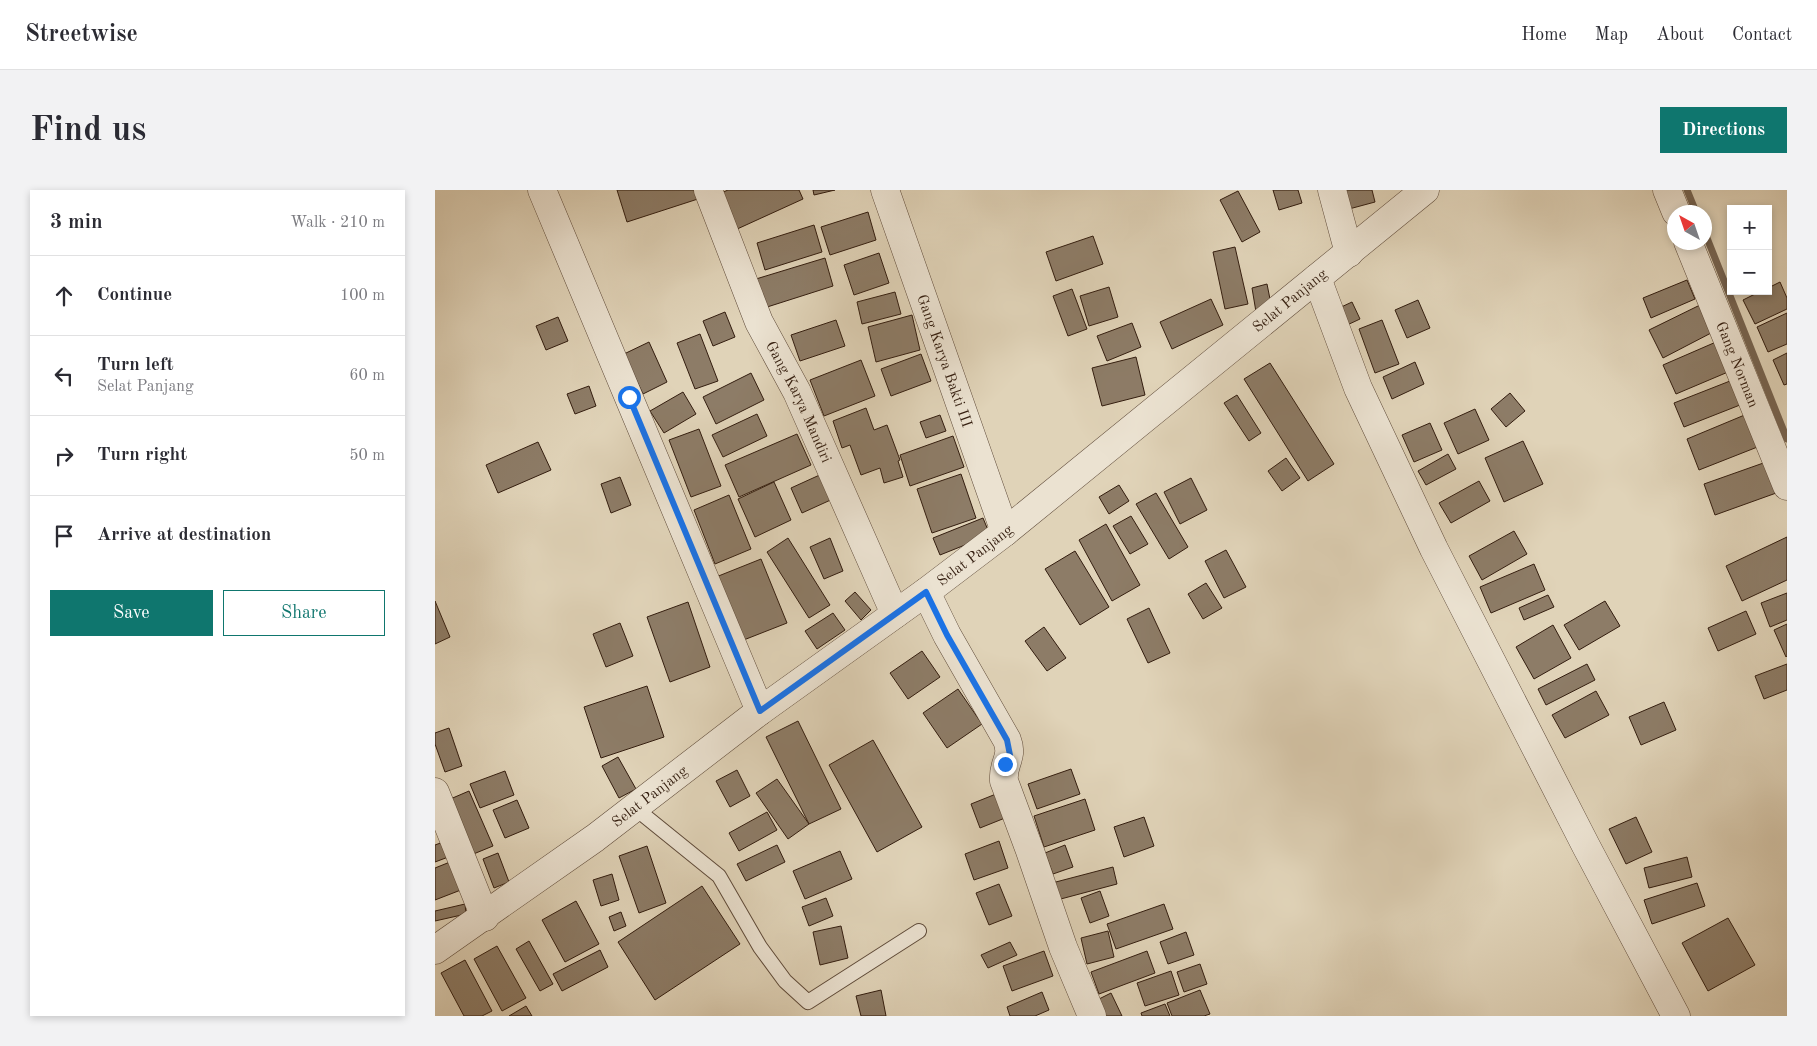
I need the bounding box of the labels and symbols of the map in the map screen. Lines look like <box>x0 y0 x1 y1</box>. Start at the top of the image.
north arrow <box>1667 205 1712 250</box>
street label: Selat Panjang <box>1251 267 1330 336</box>
street label: Gang Karya Bakti III <box>913 293 974 430</box>
street label: Gang Norman <box>1712 320 1760 410</box>
street label: Gang Karya Mandiri <box>762 339 833 465</box>
route start <box>618 386 641 409</box>
street label: Selat Panjang <box>935 523 1016 590</box>
route end <box>994 753 1017 776</box>
street label: Selat Panjang <box>610 764 691 831</box>

